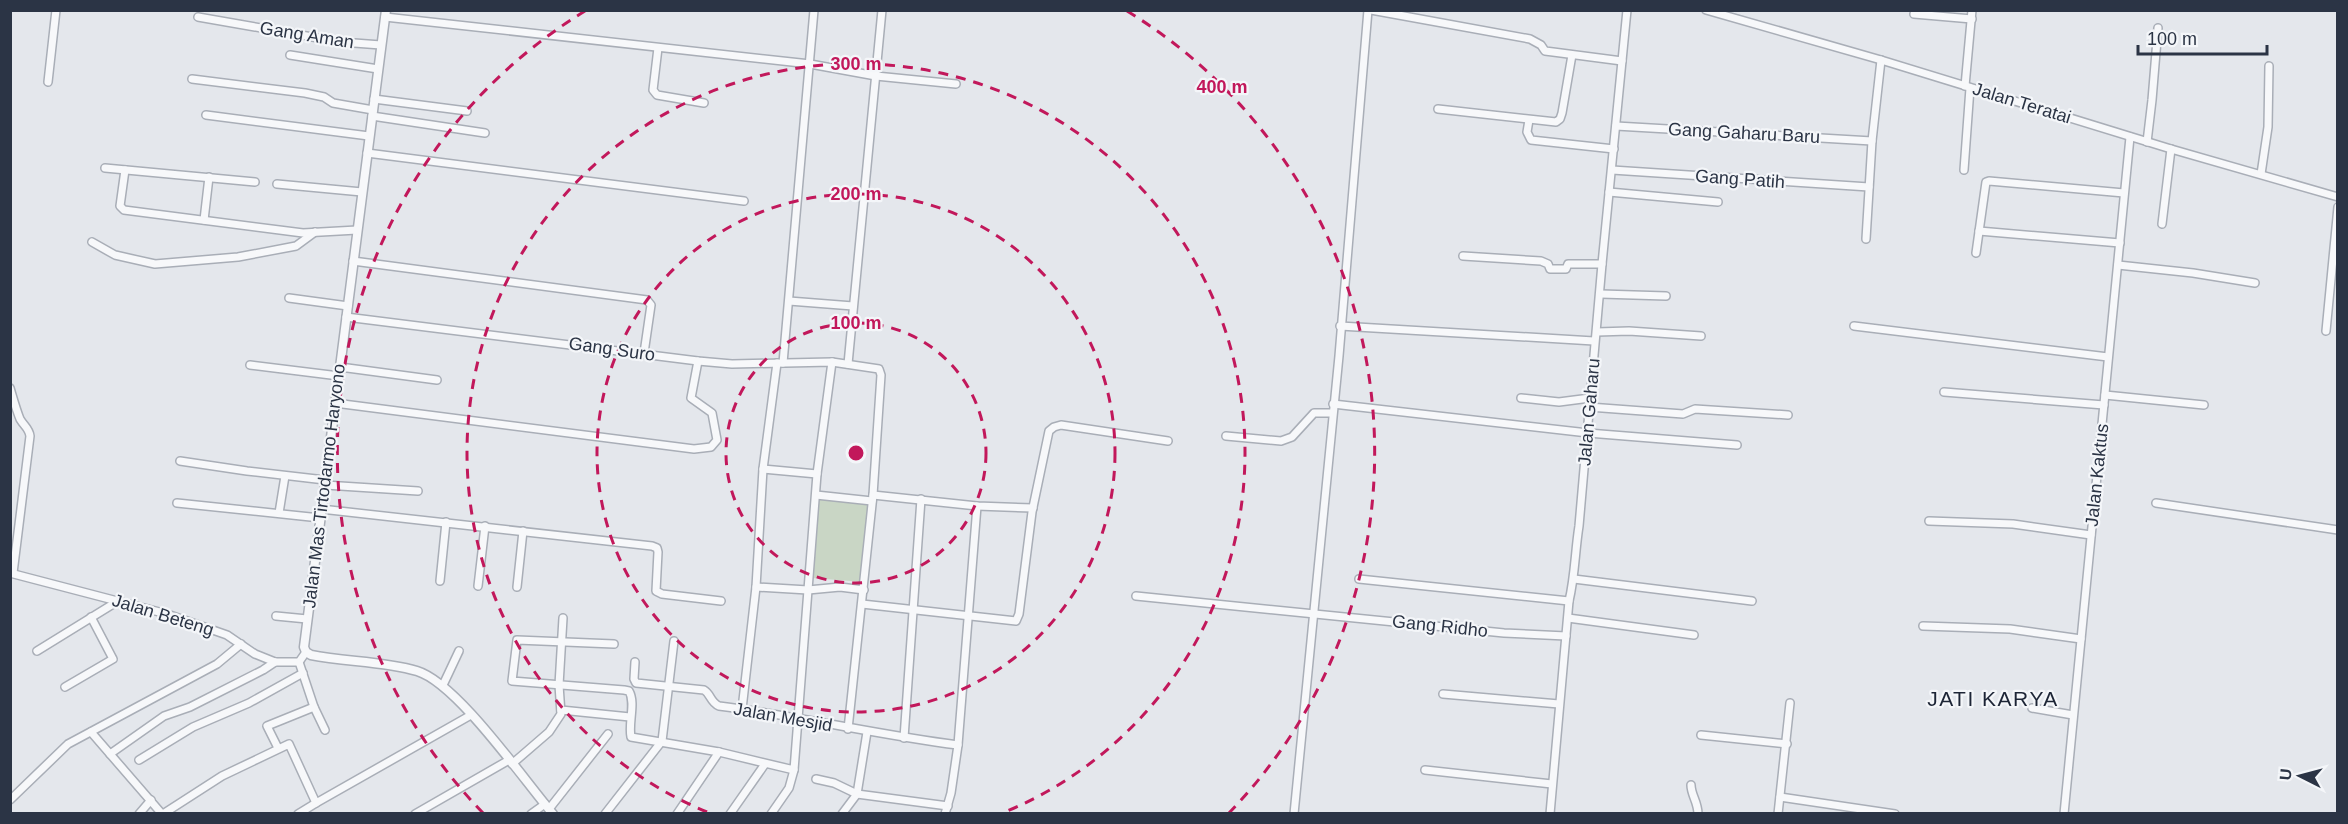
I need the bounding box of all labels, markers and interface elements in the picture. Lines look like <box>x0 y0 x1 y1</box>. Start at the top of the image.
street label: Gang Aman <box>258 18 356 52</box>
scale bar <box>2138 18 2267 56</box>
text: 100 m <box>2147 29 2197 49</box>
text: 300 m <box>830 54 882 74</box>
text: 400 m <box>1196 77 1248 97</box>
street label: Jalan Teratai <box>1970 79 2074 127</box>
street label: Gang Gaharu Baru <box>1668 119 1820 147</box>
street label: Gang Patih <box>1694 166 1786 192</box>
text: 200 m <box>830 184 882 204</box>
text: 100 m <box>830 313 882 333</box>
street label: Gang Suro <box>568 333 656 365</box>
street label: Jalan Gaharu <box>1574 357 1604 467</box>
street label: Jalan Mas Tirtodarmo Haryono <box>299 363 349 609</box>
street label: Jalan Kaktus <box>2082 423 2112 527</box>
centre of rings <box>846 443 866 463</box>
street label: Jalan Beteng <box>110 590 216 640</box>
street label: Gang Ridho <box>1391 611 1489 641</box>
district label: JATI KARYA <box>1927 687 2059 710</box>
street label: Jalan Mesjid <box>732 698 834 736</box>
north arrow <box>2270 746 2330 806</box>
text: U <box>2277 768 2295 781</box>

